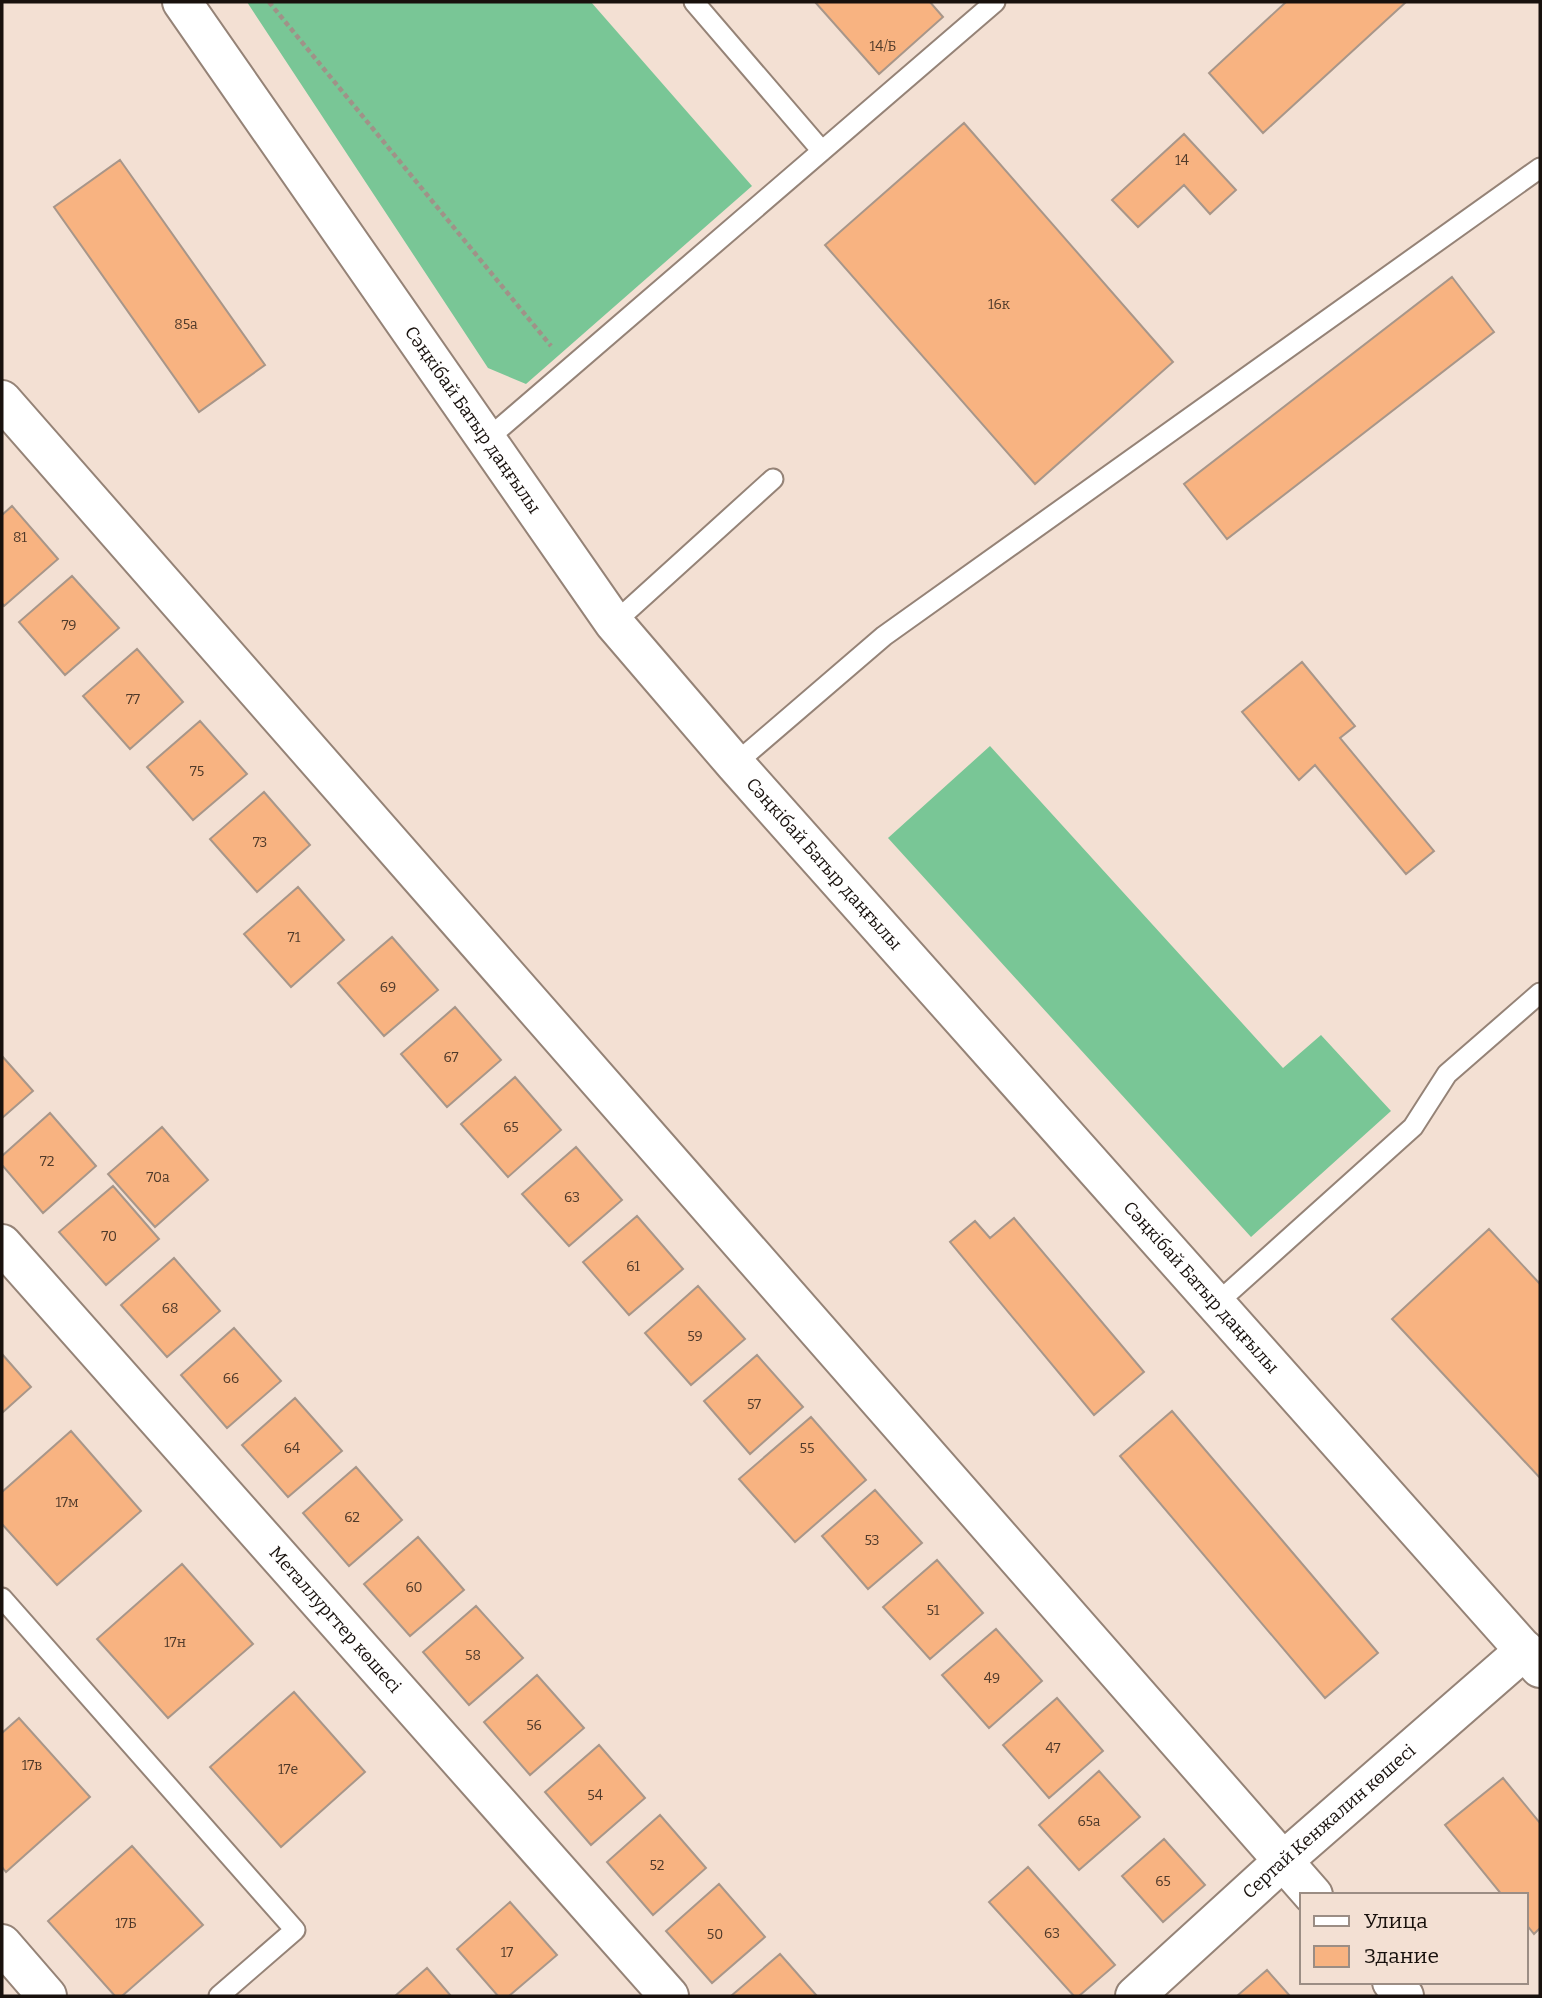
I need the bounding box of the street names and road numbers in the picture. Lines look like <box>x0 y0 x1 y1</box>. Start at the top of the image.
street label: Сәңкібай Батыр даңғылы <box>400 322 545 518</box>
street label: Сәңкібай Батыр даңғылы <box>741 773 906 955</box>
street label: Сәңкібай Батыр даңғылы <box>1119 1197 1283 1378</box>
street label: Металлургтер көшесі <box>264 1542 406 1697</box>
street label: Сертай Кенжалин көшесі <box>1238 1740 1420 1903</box>

